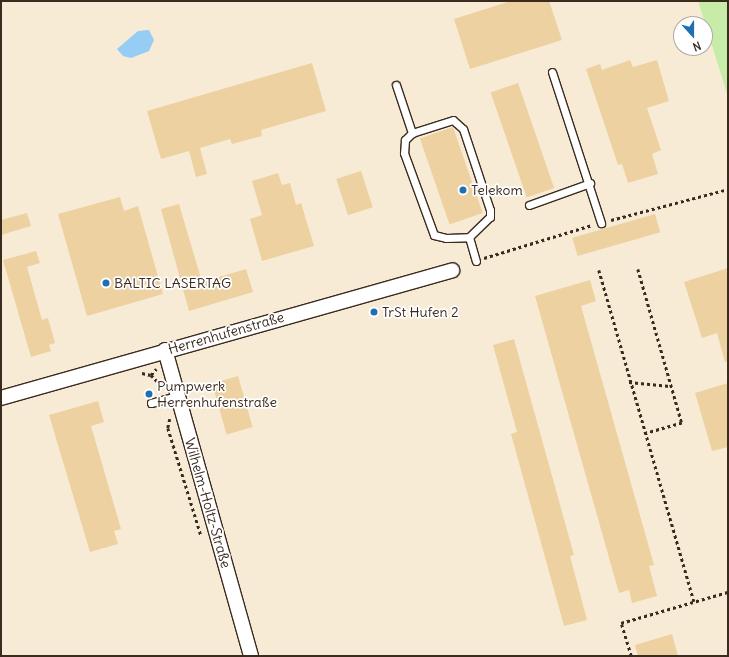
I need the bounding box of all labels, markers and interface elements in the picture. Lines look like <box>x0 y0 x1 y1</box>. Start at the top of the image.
north arrow <box>673 16 713 56</box>
text: N <box>691 38 703 54</box>
place label: Telekom <box>471 182 523 198</box>
marker: Telekom <box>458 185 468 195</box>
place label: BALTIC LASERTAG <box>114 275 231 291</box>
marker: BALTIC LASERTAG <box>101 278 111 288</box>
place label: TrSt Hufen 2 <box>382 304 459 320</box>
marker: TrSt Hufen 2 <box>369 307 379 317</box>
street label: Herrenhufenstraße <box>166 308 286 358</box>
place label: Pumpwerk Herrenhufenstraße <box>157 378 277 410</box>
marker: Pumpwerk Herrenhufenstraße <box>144 389 154 399</box>
street label: Wilhelm-Holtz-Straße <box>181 436 235 570</box>

